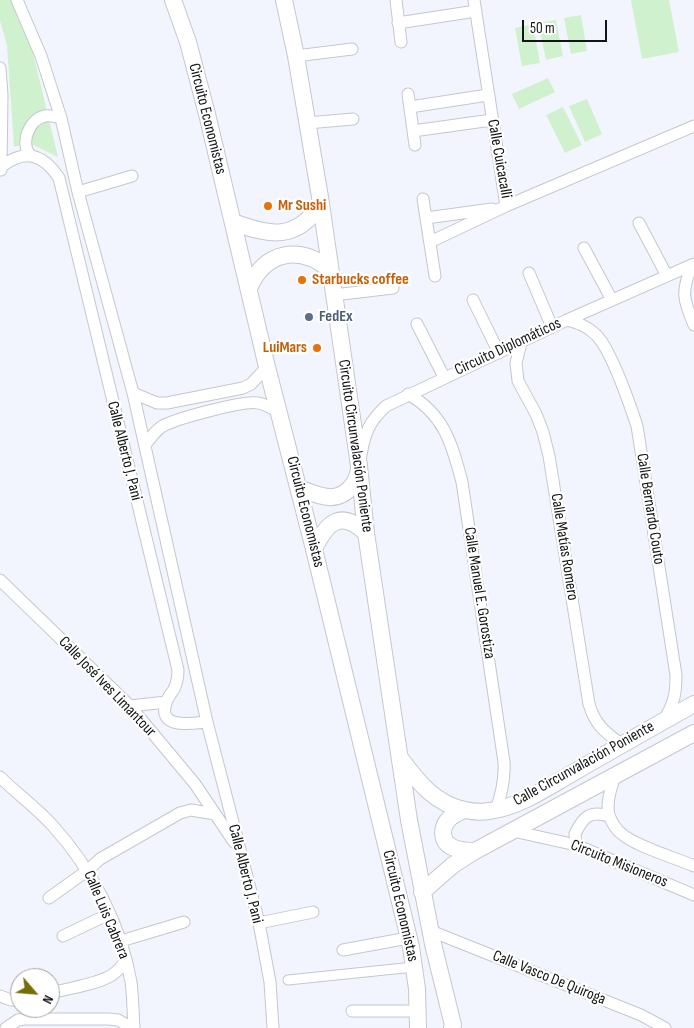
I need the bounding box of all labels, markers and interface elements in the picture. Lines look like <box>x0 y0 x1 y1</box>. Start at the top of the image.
scale bar <box>524 10 609 42</box>
text: 50 m <box>530 19 555 38</box>
street label: Circuito Economistas <box>184 62 230 176</box>
street label: Calle Cuicacalli <box>483 118 515 200</box>
place label: Mr Sushi <box>278 196 326 216</box>
marker: Mr Sushi <box>262 200 274 212</box>
place label: Starbucks coffee <box>312 270 409 290</box>
marker: Starbucks coffee <box>296 274 308 286</box>
place label: FedEx <box>319 307 353 327</box>
marker: FedEx <box>303 311 315 323</box>
street label: Circuito Diplomáticos <box>452 314 564 380</box>
place label: LuiMars <box>263 338 307 358</box>
marker: LuiMars <box>311 342 323 354</box>
street label: Circuito Circunvalación Poniente <box>333 358 377 534</box>
street label: Calle Alberto J. Pani <box>102 399 146 503</box>
street label: Calle Bernardo Couto <box>632 452 668 566</box>
street label: Circuito Economistas <box>282 455 328 569</box>
street label: Calle Matías Romero <box>546 492 582 602</box>
street label: Calle Manuel E. Gorostiza <box>459 526 499 660</box>
street label: Calle José Ives Limantour <box>54 633 160 741</box>
street label: Calle Circunvalación Poniente <box>510 717 658 811</box>
street label: Calle Alberto J. Pani <box>223 822 267 926</box>
street label: Circuito Misioneros <box>568 836 670 892</box>
street label: Circuito Economistas <box>378 848 422 964</box>
street label: Calle Luis Cabrera <box>79 868 133 962</box>
street label: Calle Vasco De Quiroga <box>490 947 608 1009</box>
north arrow <box>10 968 60 1018</box>
text: N <box>39 992 57 1007</box>

